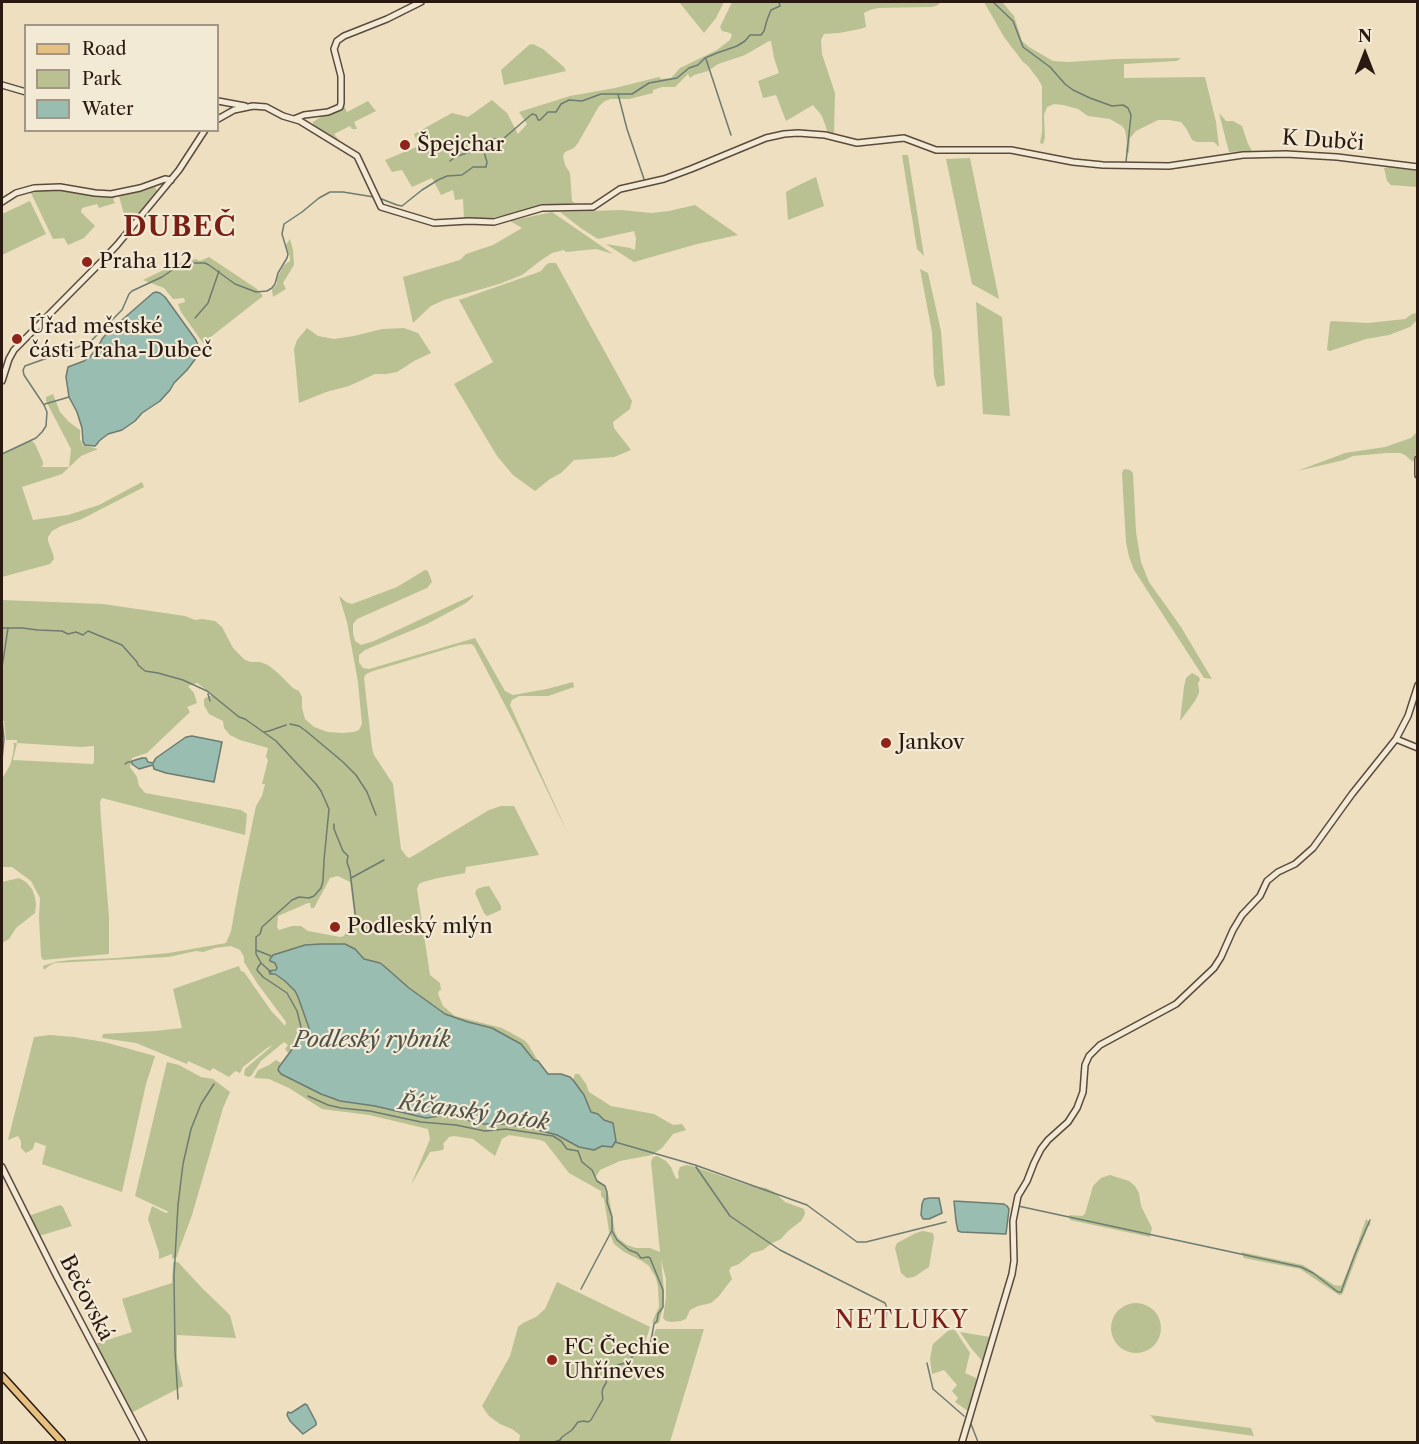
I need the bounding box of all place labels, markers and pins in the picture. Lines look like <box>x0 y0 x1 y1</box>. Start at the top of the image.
place label: Špejchar <box>417 132 504 158</box>
marker: Špejchar <box>398 138 412 152</box>
place label: Praha 112 <box>99 249 192 275</box>
marker: Praha 112 <box>80 255 94 269</box>
place label: Úřad městské části Praha-Dubeč <box>29 314 213 364</box>
marker: Úřad městské části Praha-Dubeč <box>10 332 24 346</box>
place label: Jankov <box>898 730 964 756</box>
marker: Jankov <box>879 736 893 750</box>
place label: Podleský mlýn <box>347 914 493 940</box>
marker: Podleský mlýn <box>328 920 342 934</box>
place label: FC Čechie Uhříněves <box>564 1335 670 1385</box>
marker: FC Čechie Uhříněves <box>545 1353 559 1367</box>

